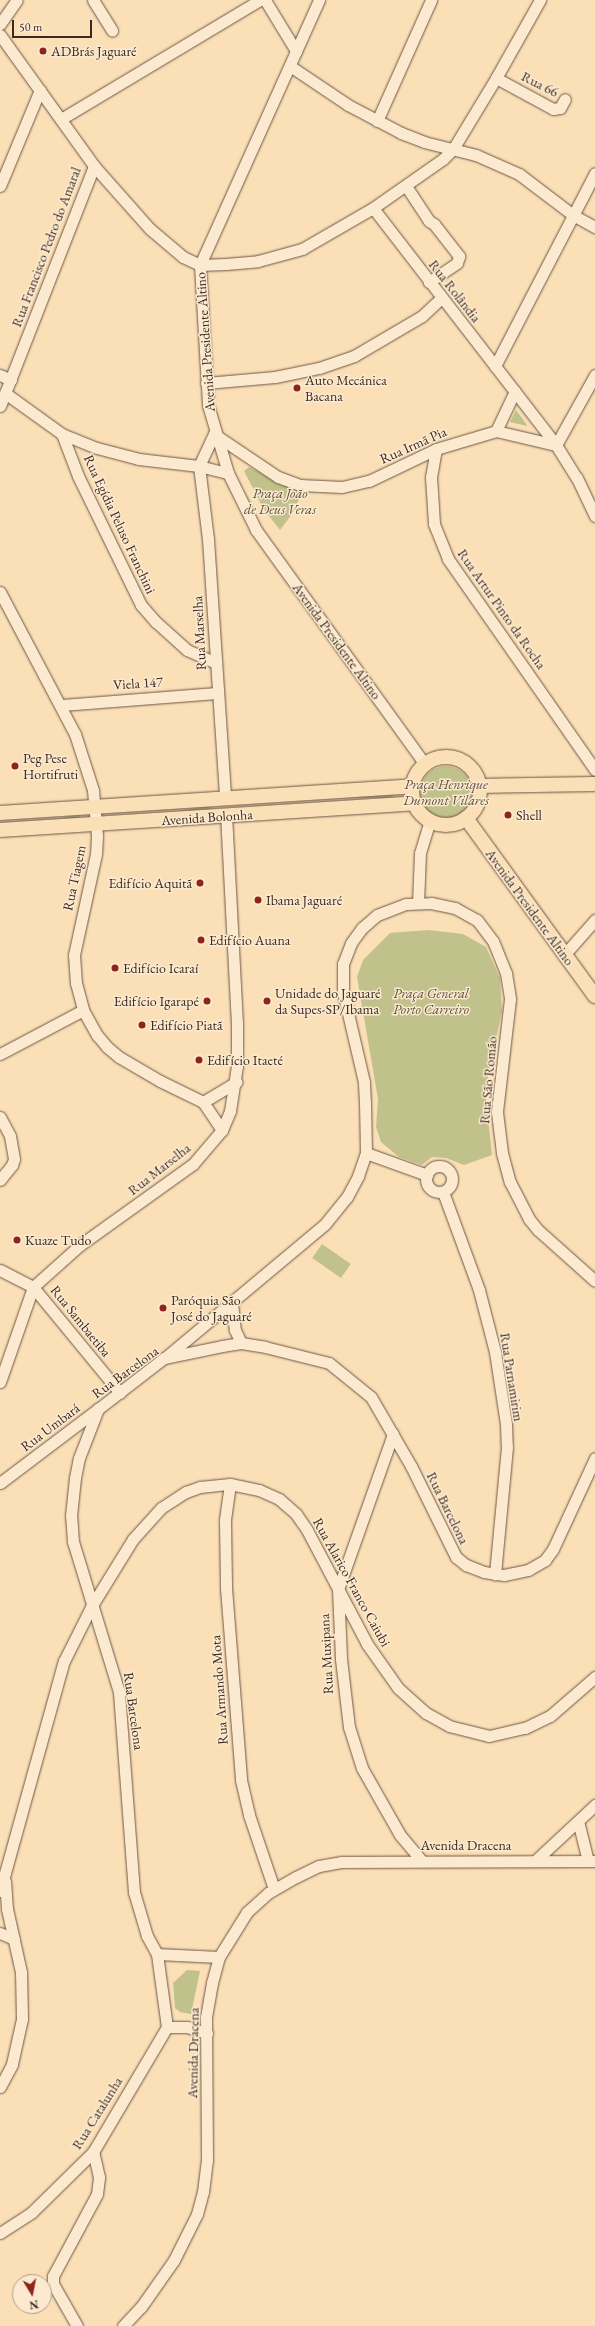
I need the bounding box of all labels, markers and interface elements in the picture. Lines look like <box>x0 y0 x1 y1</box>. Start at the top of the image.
scale bar <box>14 12 94 38</box>
text: 50 m <box>19 19 42 35</box>
place label: ADBrás Jaguaré <box>51 43 137 59</box>
marker: ADBrás Jaguaré <box>38 46 48 56</box>
street label: Rua 66 <box>519 68 561 100</box>
street label: Rua Francisco Pedro do Amaral <box>8 165 84 329</box>
street label: Rua Rolândia <box>425 256 485 326</box>
street label: Avenida Presidente Altino <box>192 272 218 412</box>
place label: Auto Mecánica Bacana <box>305 372 387 404</box>
marker: Auto Mecánica Bacana <box>292 383 302 393</box>
street label: Rua Irmã Pia <box>377 423 449 467</box>
street label: Rua Egídia Peluso Franchini <box>80 452 160 596</box>
park label: Praça João de Deus Veras <box>244 485 316 518</box>
street label: Rua Artur Pinto da Rocha <box>454 546 550 672</box>
street label: Avenida Presidente Altino <box>289 579 385 703</box>
street label: Rua Marselha <box>189 595 209 671</box>
street label: Viela 147 <box>113 673 163 693</box>
place label: Peg Pese Hortifruti <box>23 750 78 782</box>
marker: Peg Pese Hortifruti <box>10 761 20 771</box>
park label: Praça Henrique Dumont Vilares <box>403 776 489 808</box>
street label: Avenida Bolonha <box>161 805 253 829</box>
place label: Shell <box>516 807 542 823</box>
marker: Shell <box>503 810 513 820</box>
street label: Rua Tiagem <box>59 844 89 912</box>
street label: Avenida Presidente Altino <box>482 845 578 969</box>
place label: Edifício Aquitã <box>108 875 192 891</box>
marker: Edifício Aquitã <box>195 878 205 888</box>
place label: Ibama Jaguaré <box>266 892 342 908</box>
marker: Ibama Jaguaré <box>253 895 263 905</box>
place label: Edifício Auana <box>209 932 290 948</box>
marker: Edifício Auana <box>196 935 206 945</box>
place label: Edifício Icaraí <box>123 960 198 976</box>
marker: Edifício Icaraí <box>110 963 120 973</box>
place label: Unidade do Jaguaré da Supes-SP/Ibama <box>275 985 381 1018</box>
park label: Praça General Porto Carreiro <box>393 985 469 1018</box>
place label: Edifício Igarapé <box>114 993 199 1009</box>
marker: Edifício Igarapé <box>202 996 212 1006</box>
marker: Unidade do Jaguaré da Supes-SP/Ibama <box>262 996 272 1006</box>
place label: Edifício Piatã <box>150 1017 223 1033</box>
marker: Edifício Piatã <box>137 1020 147 1030</box>
street label: Rua São Romão <box>476 1035 500 1125</box>
place label: Edifício Itaeté <box>207 1052 283 1068</box>
marker: Edifício Itaeté <box>194 1055 204 1065</box>
street label: Rua Marselha <box>124 1139 194 1199</box>
place label: Kuaze Tudo <box>25 1232 92 1248</box>
marker: Kuaze Tudo <box>12 1235 22 1245</box>
street label: Rua Sambaetiba <box>47 1282 115 1360</box>
place label: Paróquia São José do Jaguaré <box>171 1292 252 1324</box>
marker: Paróquia São José do Jaguaré <box>158 1303 168 1313</box>
street label: Rua Parnamirim <box>497 1332 527 1422</box>
street label: Rua Barcelona <box>88 1342 162 1402</box>
street label: Rua Umbará <box>17 1399 83 1455</box>
street label: Rua Barcelona <box>423 1469 473 1547</box>
street label: Rua Alarico Franco Caiubi <box>310 1515 394 1649</box>
street label: Rua Muxipana <box>315 1613 337 1695</box>
street label: Rua Armando Mota <box>207 1635 231 1745</box>
street label: Rua Barcelona <box>120 1671 148 1751</box>
street label: Avenida Dracena <box>421 1837 511 1853</box>
street label: Avenida Dracena <box>184 2007 202 2099</box>
street label: Rua Catalunha <box>68 2074 126 2152</box>
north arrow <box>12 2274 52 2314</box>
text: N <box>28 2297 40 2312</box>

